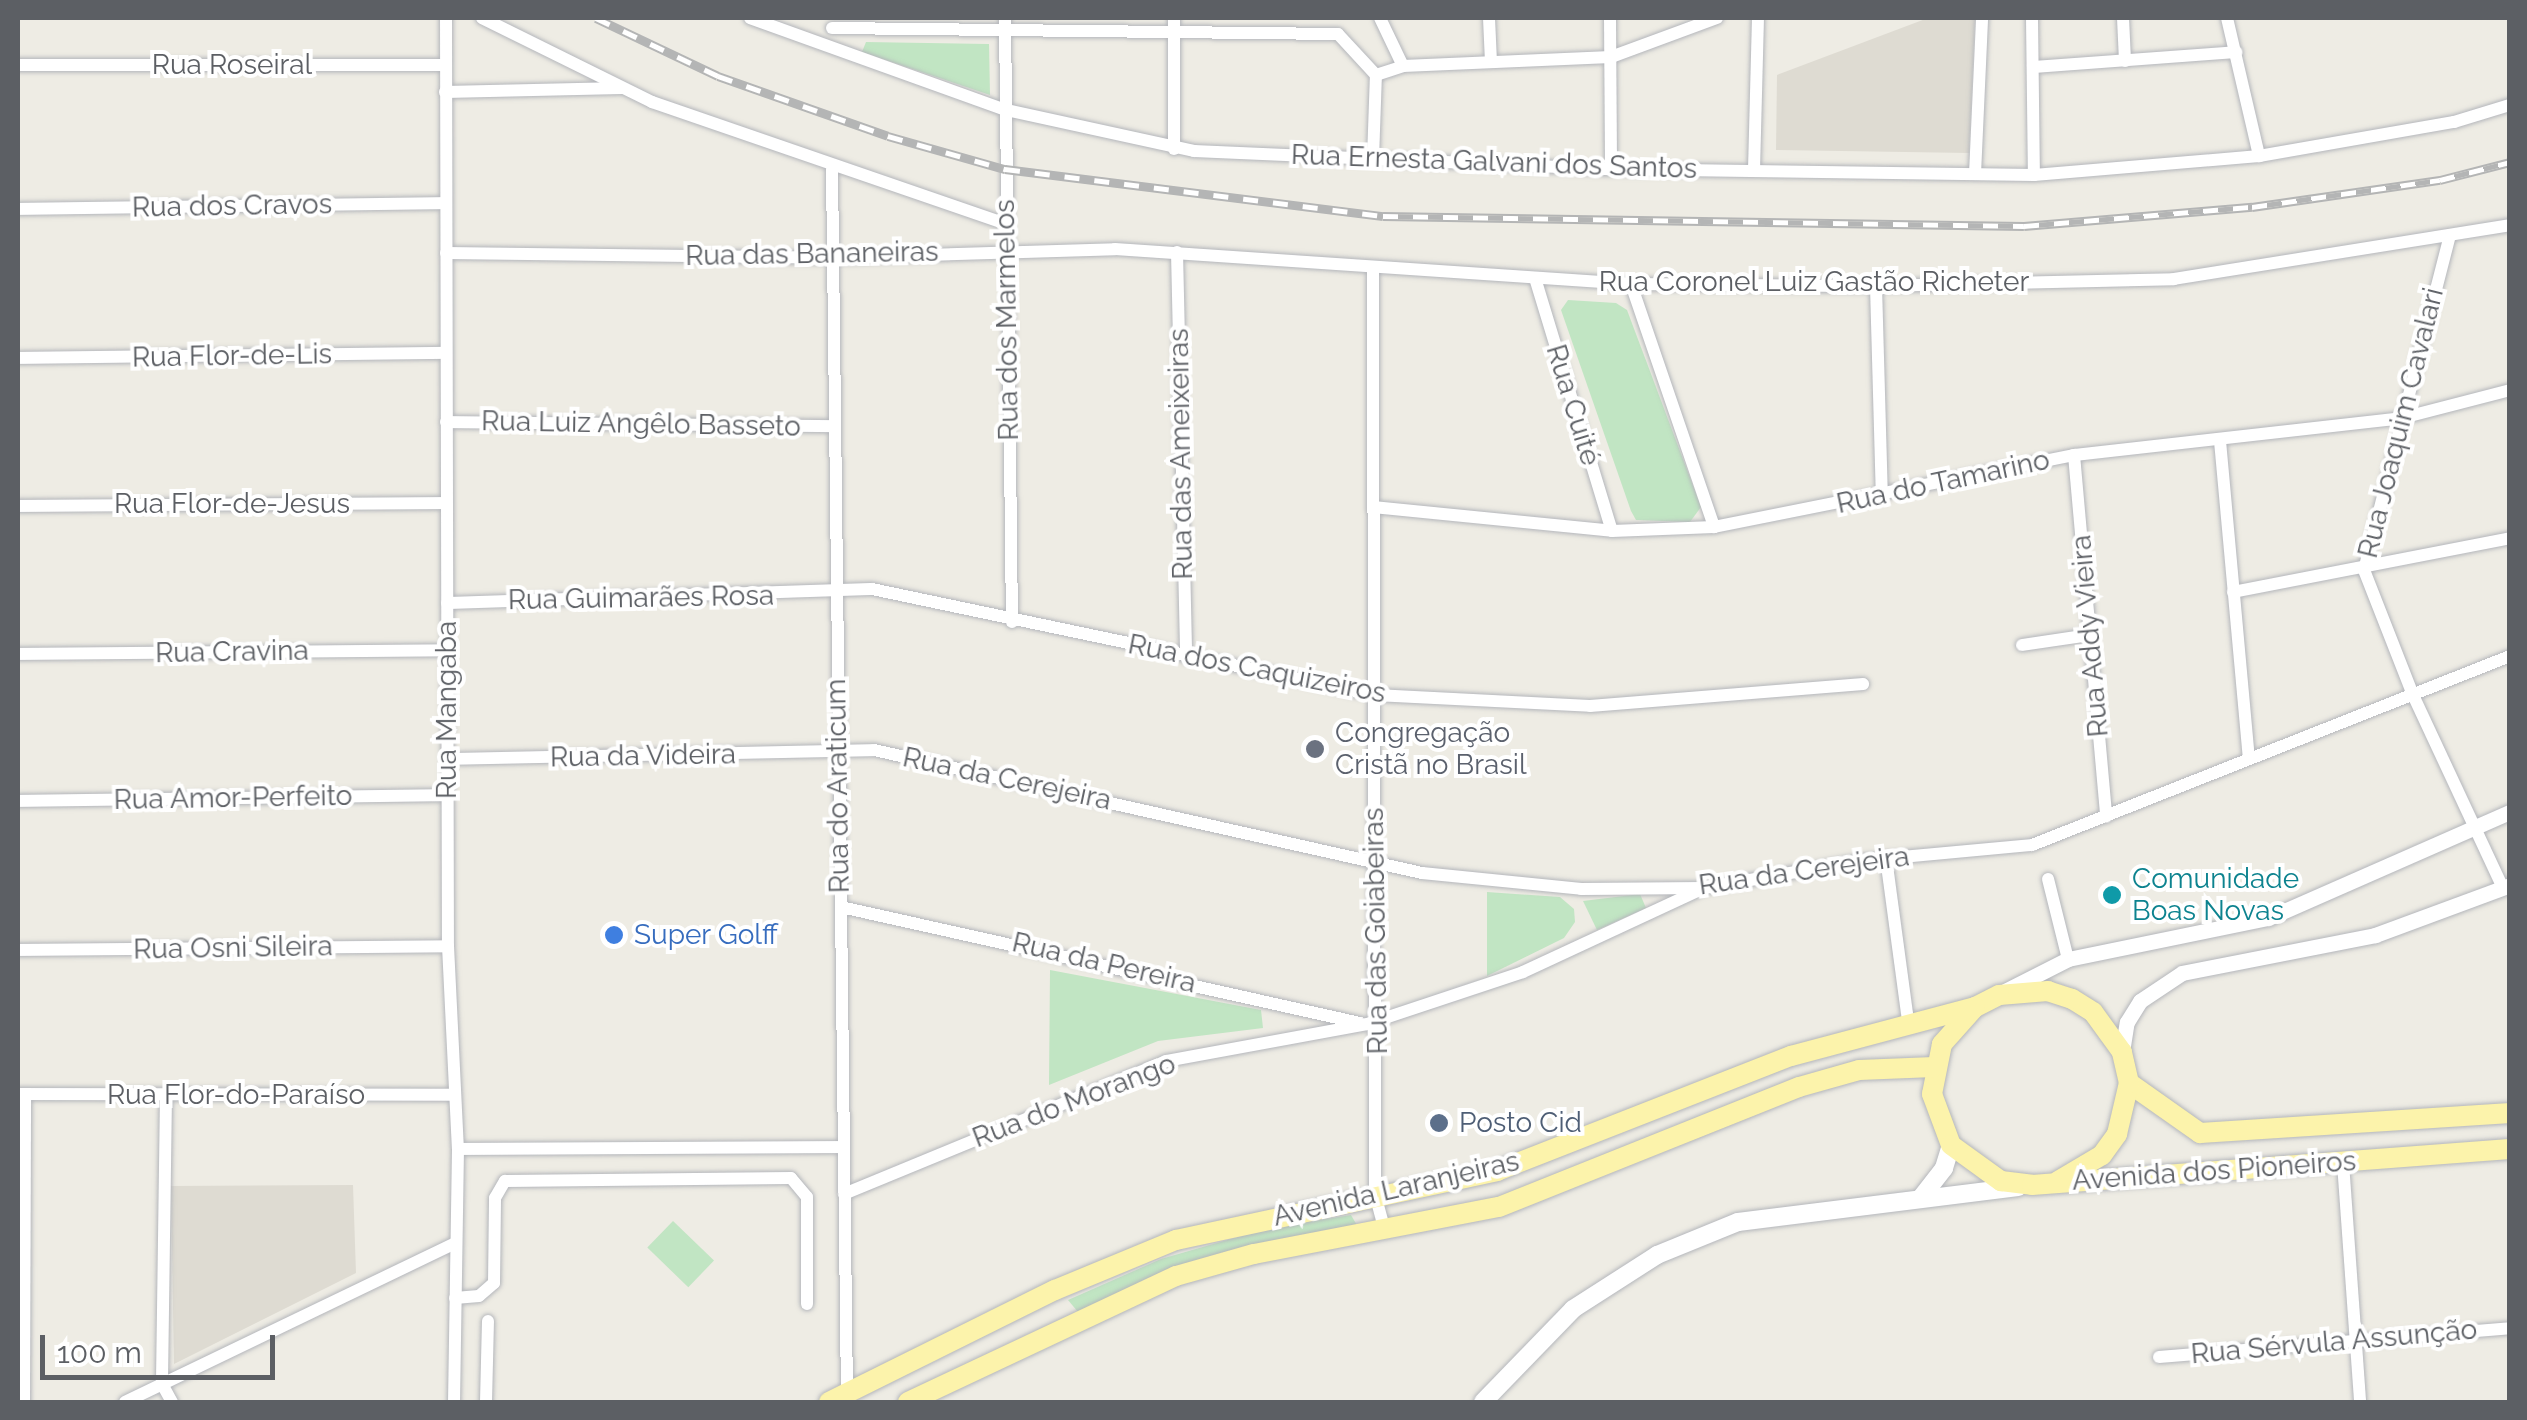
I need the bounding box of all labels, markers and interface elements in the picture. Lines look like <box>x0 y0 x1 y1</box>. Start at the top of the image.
street label: Rua Roseiral <box>152 48 312 82</box>
street label: Rua Ernesta Galvani dos Santos <box>1290 138 1698 186</box>
street label: Rua dos Cravos <box>132 187 332 225</box>
street label: Rua dos Marmelos <box>988 199 1026 441</box>
street label: Rua das Bananeiras <box>685 235 939 273</box>
street label: Rua Coronel Luiz Gastão Richeter <box>1598 265 2030 299</box>
street label: Rua Joaquim Cavalari <box>2351 284 2451 562</box>
street label: Rua das Ameixeiras <box>1162 328 1200 580</box>
street label: Rua Flor-de-Lis <box>132 337 332 375</box>
street label: Rua Cuité <box>1539 341 1607 469</box>
street label: Rua Luiz Angêlo Basseto <box>480 404 802 444</box>
street label: Rua do Tamarino <box>1833 443 2053 521</box>
street label: Rua Flor-de-Jesus <box>114 487 350 521</box>
street label: Rua Addy Vieira <box>2064 532 2116 740</box>
street label: Rua Guimarães Rosa <box>508 579 774 617</box>
street label: Rua Mangaba <box>430 621 464 799</box>
street label: Rua dos Caquizeiros <box>1125 628 1389 710</box>
street label: Rua Cravina <box>155 634 309 670</box>
street label: Rua do Araticum <box>819 678 857 894</box>
place label: Congregação Cristã no Brasil <box>1335 716 1526 782</box>
street label: Rua da Videira <box>549 738 737 774</box>
marker: Congregação Cristã no Brasil <box>1304 738 1326 760</box>
street label: Rua da Cerejeira <box>900 741 1114 817</box>
street label: Rua Amor-Perfeito <box>113 779 353 817</box>
street label: Rua das Goiabeiras <box>1357 807 1395 1055</box>
street label: Rua da Cerejeira <box>1697 840 1911 902</box>
place label: Comunidade Boas Novas <box>2132 862 2299 928</box>
marker: Comunidade Boas Novas <box>2101 884 2123 906</box>
place label: Super Golff <box>634 918 779 952</box>
marker: Super Golff <box>603 924 625 946</box>
street label: Rua da Pereira <box>1009 926 1199 1000</box>
street label: Rua Osni Sileira <box>133 929 333 967</box>
street label: Rua do Morango <box>968 1047 1180 1155</box>
street label: Rua Flor-do-Paraíso <box>107 1078 365 1112</box>
place label: Posto Cid <box>1459 1106 1582 1140</box>
marker: Posto Cid <box>1428 1112 1450 1134</box>
street label: Avenida Laranjeiras <box>1270 1144 1522 1234</box>
street label: Avenida dos Pioneiros <box>2071 1144 2357 1198</box>
street label: Rua Sérvula Assunção <box>2189 1313 2479 1371</box>
scale bar <box>45 1315 280 1377</box>
text: 100 m <box>57 1335 142 1370</box>

